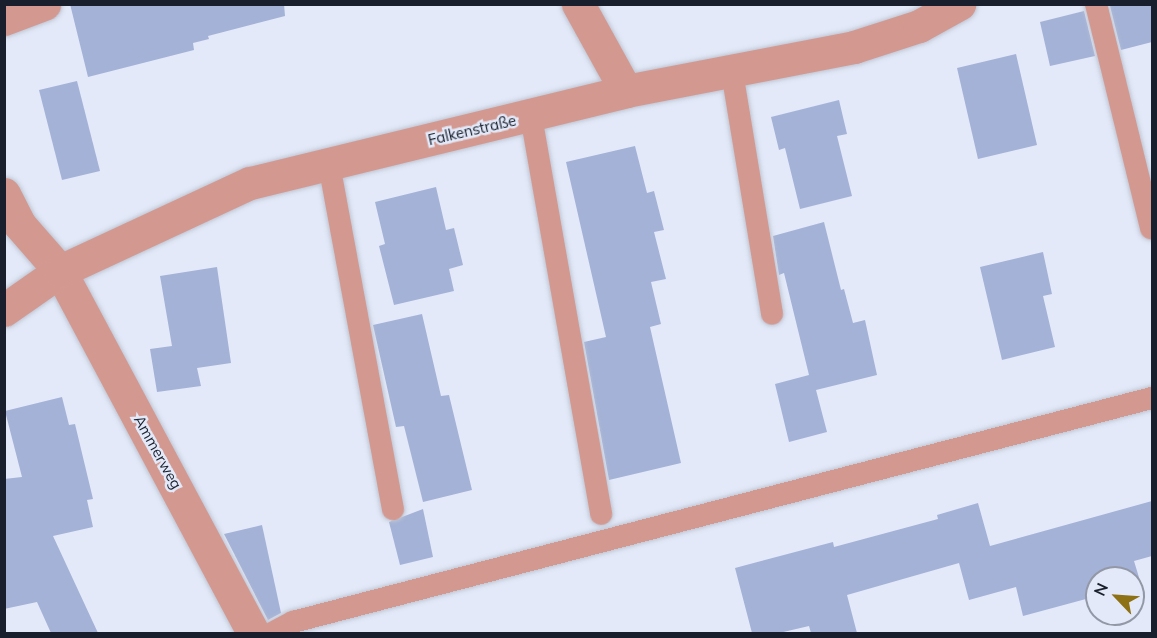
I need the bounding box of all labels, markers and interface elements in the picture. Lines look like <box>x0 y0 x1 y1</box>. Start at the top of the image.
street label: Falkenstraße <box>426 111 518 149</box>
street label: Ammerweg <box>130 412 186 492</box>
north arrow <box>1085 566 1145 626</box>
text: N <box>1089 580 1112 599</box>

